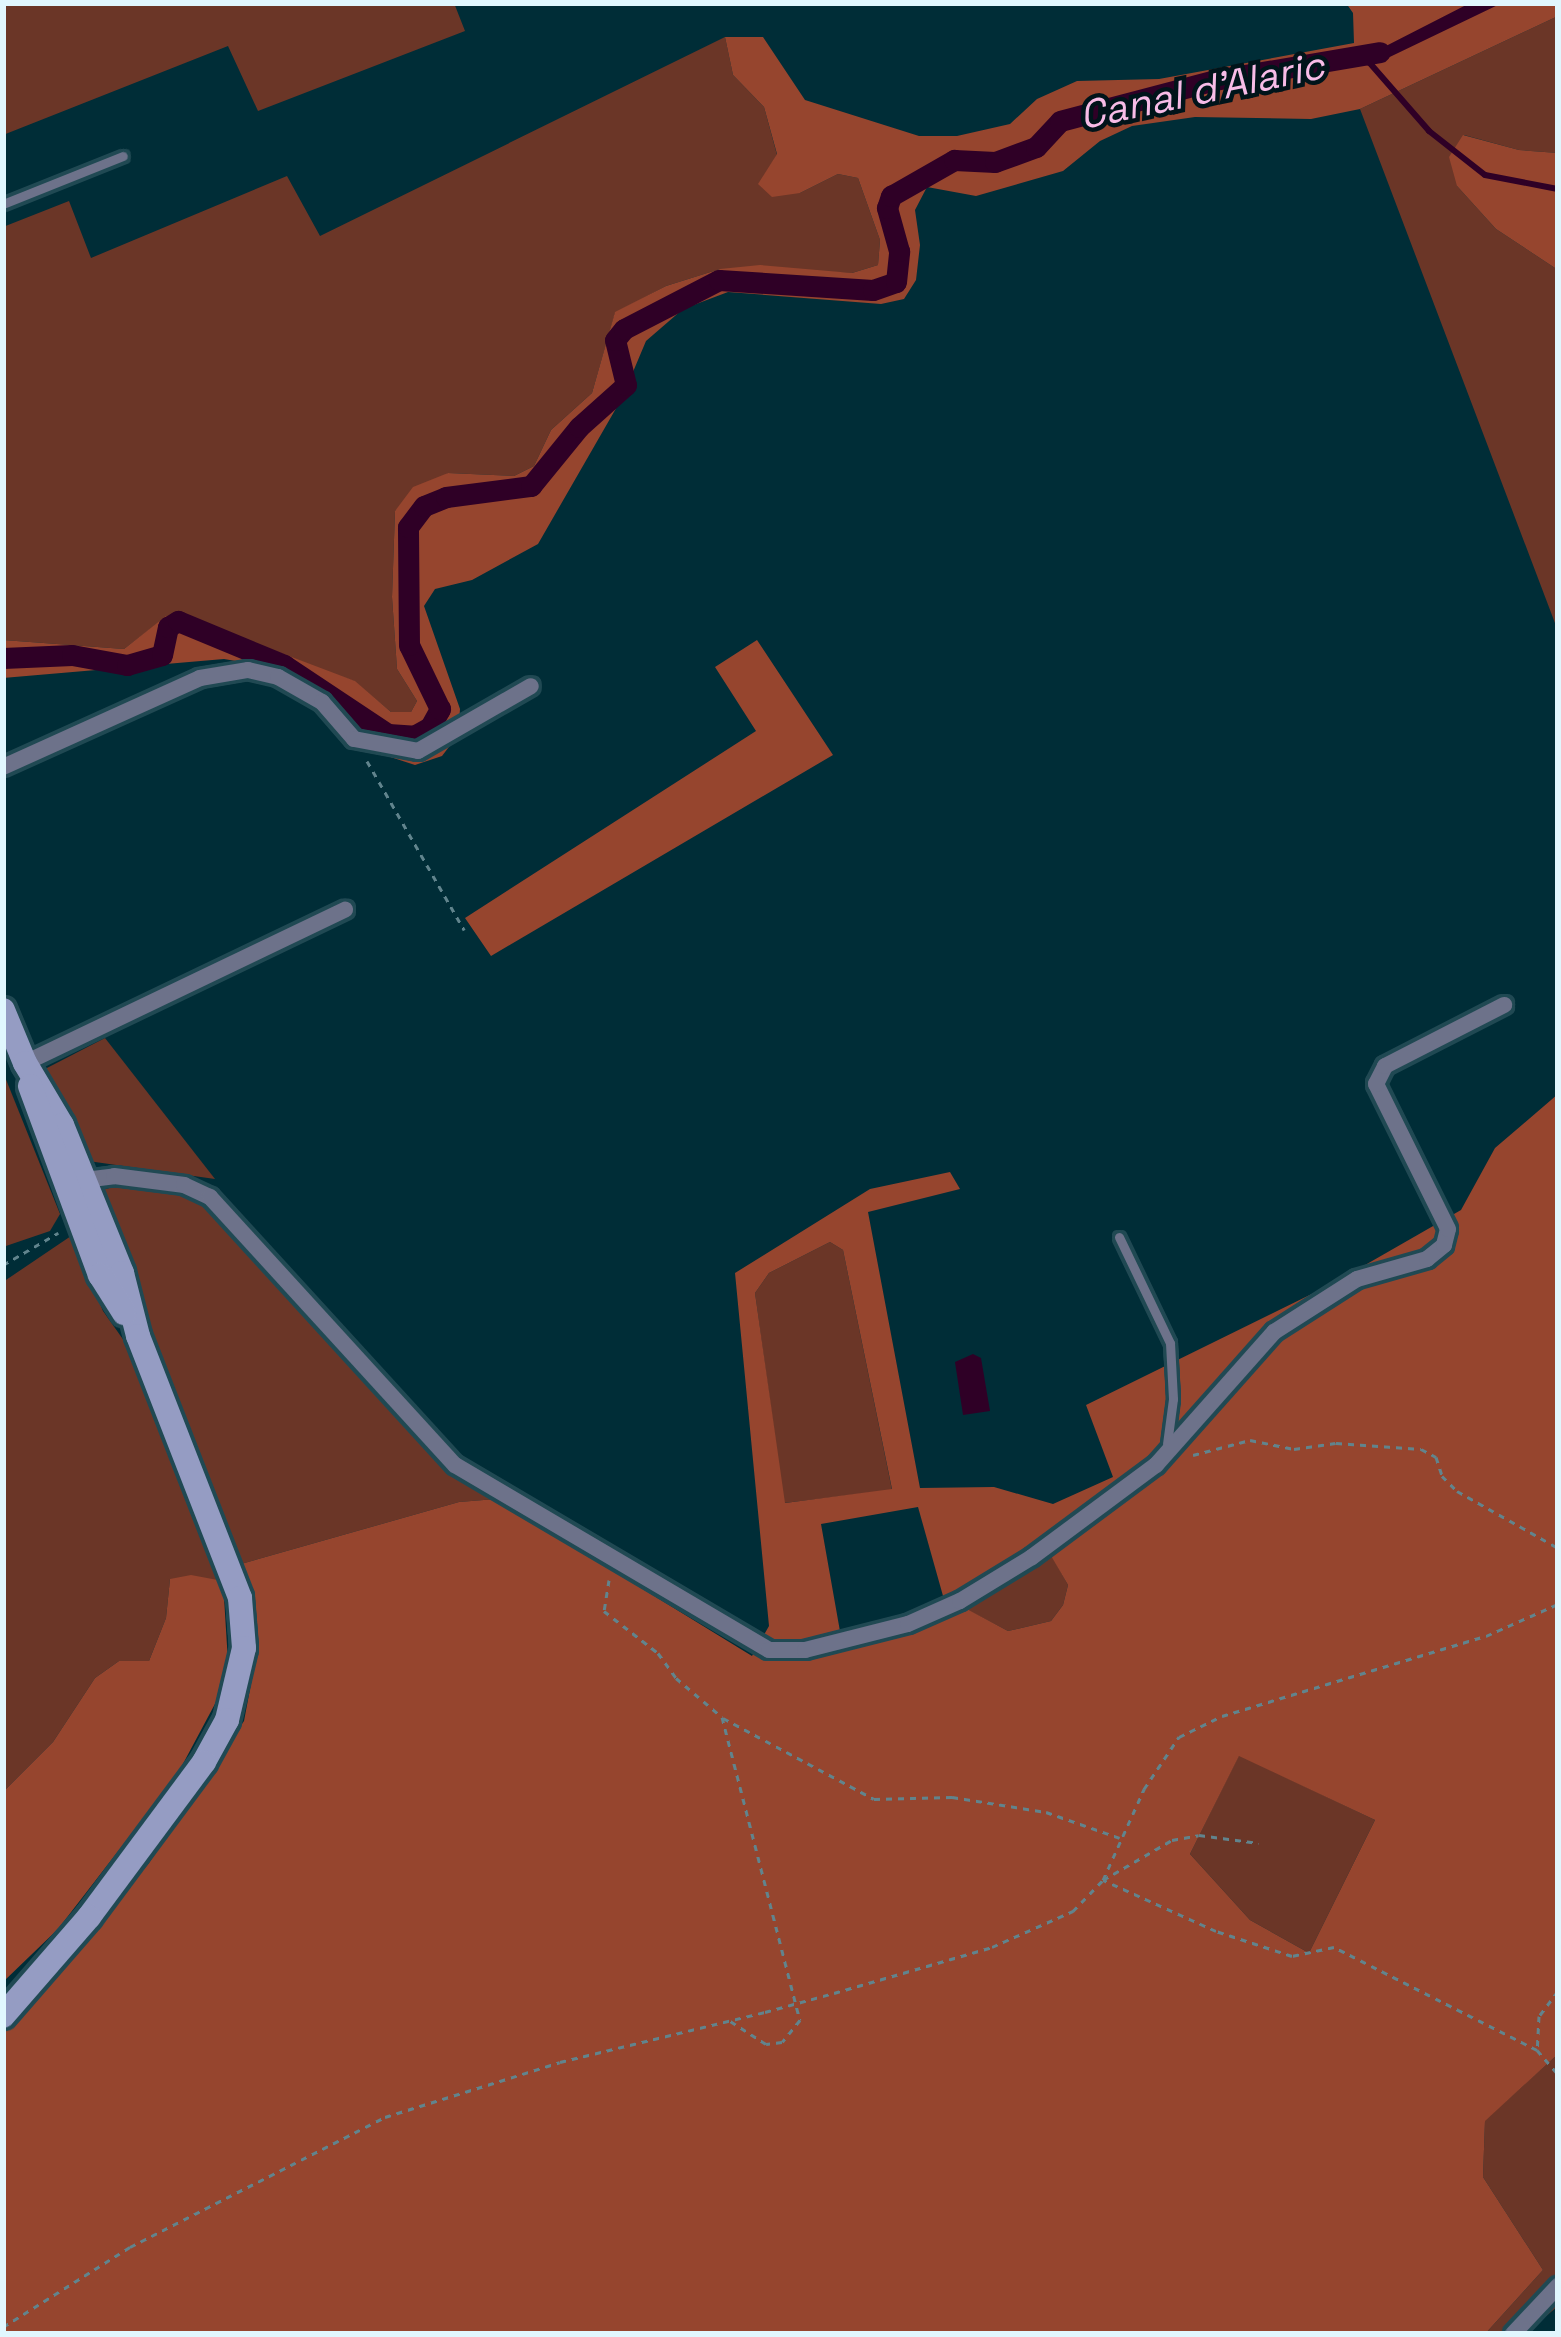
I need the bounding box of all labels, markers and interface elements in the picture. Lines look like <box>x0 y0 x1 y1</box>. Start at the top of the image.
water label: Canal d'Alaric <box>1075 42 1329 140</box>

